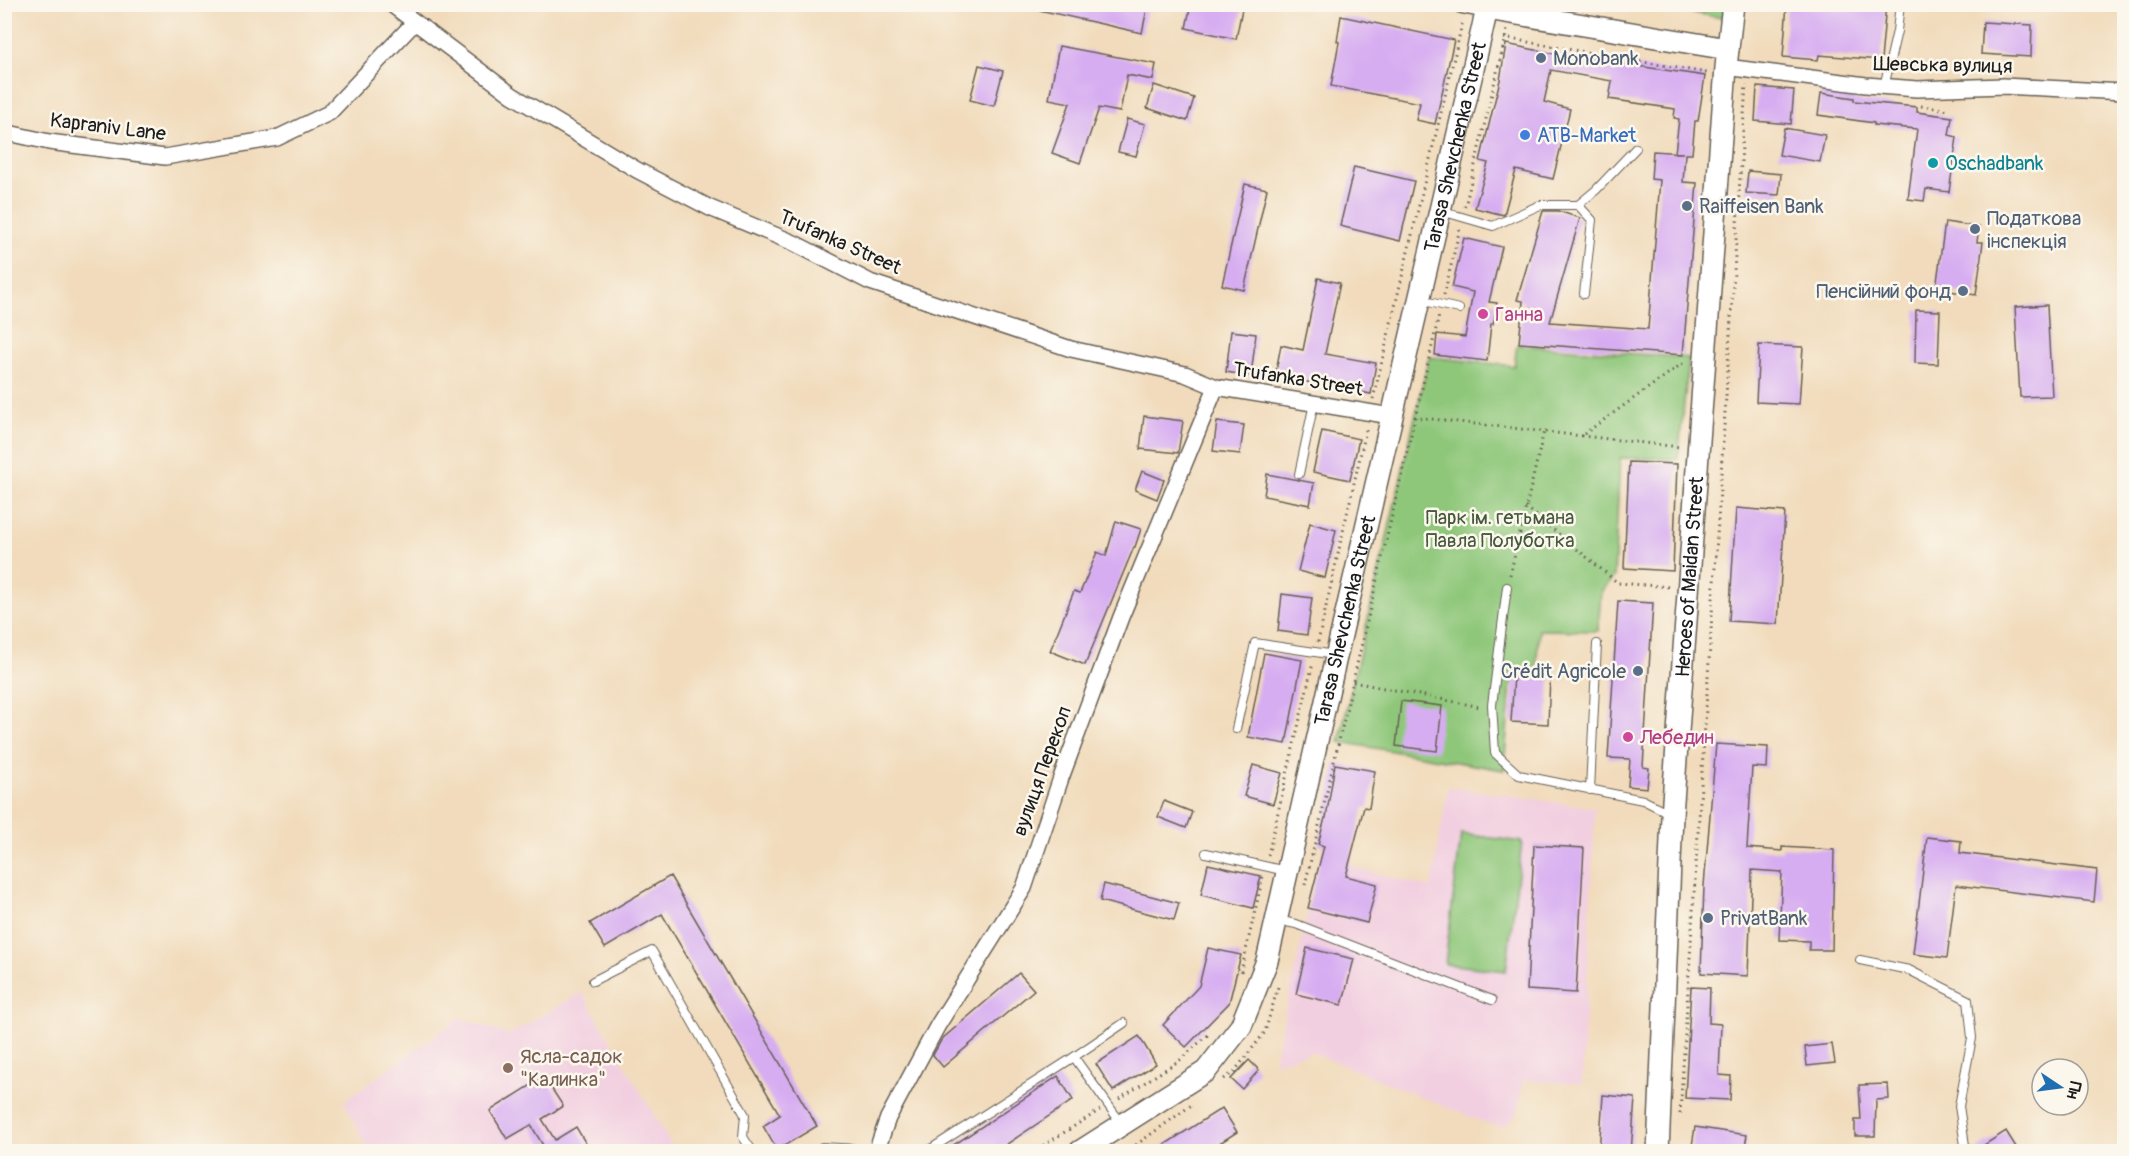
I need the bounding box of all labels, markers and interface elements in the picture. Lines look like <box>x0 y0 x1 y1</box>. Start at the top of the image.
street label: Tarasa Shevchenka Street <box>1418 39 1492 255</box>
place label: Monobank <box>1553 46 1639 71</box>
marker: Monobank <box>1534 51 1548 65</box>
street label: Шевська вулиця <box>1873 51 2013 79</box>
street label: Kapraniv Lane <box>49 107 168 147</box>
place label: ATB-Market <box>1537 123 1637 148</box>
marker: ATB-Market <box>1518 128 1532 142</box>
place label: Oschadbank <box>1945 151 2044 176</box>
marker: Oschadbank <box>1926 156 1940 170</box>
place label: Raiffeisen Bank <box>1699 194 1824 219</box>
marker: Raiffeisen Bank <box>1680 199 1694 213</box>
street label: Trufanka Street <box>775 204 906 280</box>
place label: Податкова інспекція <box>1987 206 2081 254</box>
marker: Податкова інспекція <box>1968 222 1982 236</box>
place label: Пенсійний фонд <box>1816 279 1951 304</box>
marker: Пенсійний фонд <box>1956 284 1970 298</box>
place label: Ганна <box>1495 302 1543 327</box>
marker: Ганна <box>1476 307 1490 321</box>
street label: Trufanka Street <box>1231 356 1366 402</box>
street label: Heroes of Maidan Street <box>1669 475 1709 678</box>
park label: Парк ім. гетьмана Павла Полуботка <box>1426 505 1574 553</box>
street label: Tarasa Shevchenka Street <box>1308 512 1381 728</box>
place label: Crédit Agricole <box>1501 659 1626 684</box>
marker: Crédit Agricole <box>1631 664 1645 678</box>
street label: вулиця Перекоп <box>1007 703 1077 839</box>
place label: Лебедин <box>1639 725 1714 750</box>
marker: Лебедин <box>1621 730 1635 744</box>
place label: PrivatBank <box>1720 906 1808 931</box>
marker: PrivatBank <box>1701 911 1715 925</box>
place label: Ясла-садок "Калинка" <box>520 1044 623 1092</box>
north arrow <box>2030 1057 2090 1117</box>
marker: Ясла-садок "Калинка" <box>501 1061 515 1075</box>
text: Пн <box>2062 1079 2085 1101</box>

